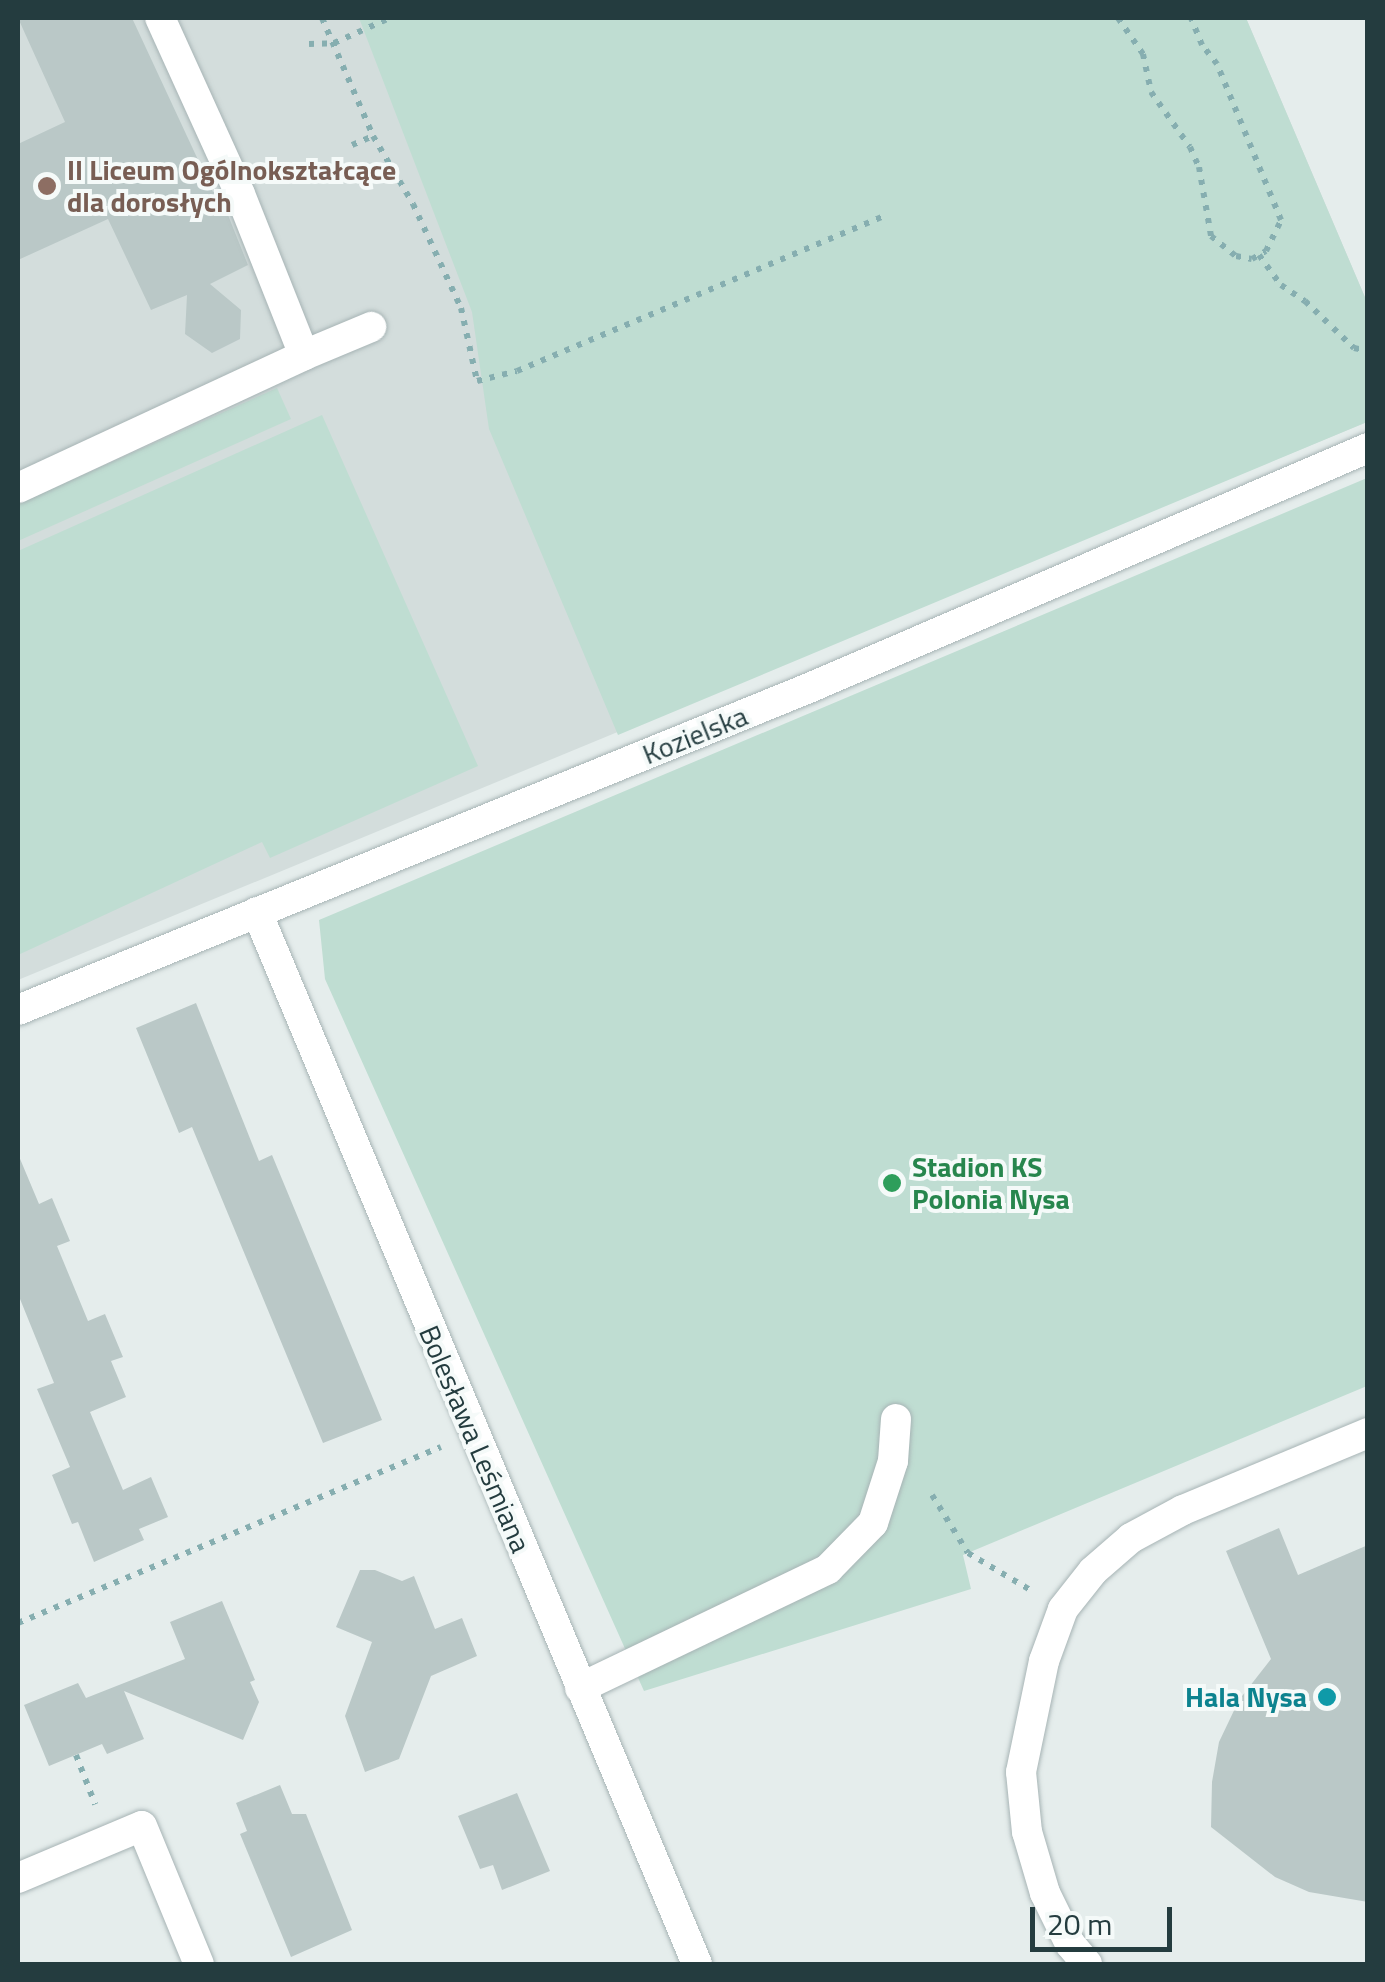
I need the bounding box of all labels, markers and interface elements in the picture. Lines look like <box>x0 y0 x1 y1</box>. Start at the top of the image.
place label: II Liceum Ogólnokształcące dla dorosłych <box>67 153 396 219</box>
marker: II Liceum Ogólnokształcące dla dorosłych <box>36 175 58 197</box>
street label: Kozielska <box>638 699 752 771</box>
place label: Stadion KS Polonia Nysa <box>912 1150 1070 1216</box>
marker: Stadion KS Polonia Nysa <box>881 1172 903 1194</box>
street label: Bolesława Leśmiana <box>412 1321 538 1557</box>
place label: Hala Nysa <box>1185 1680 1307 1714</box>
marker: Hala Nysa <box>1316 1686 1338 1708</box>
scale bar <box>1035 1887 1178 1949</box>
text: 20 m <box>1047 1901 1112 1947</box>

